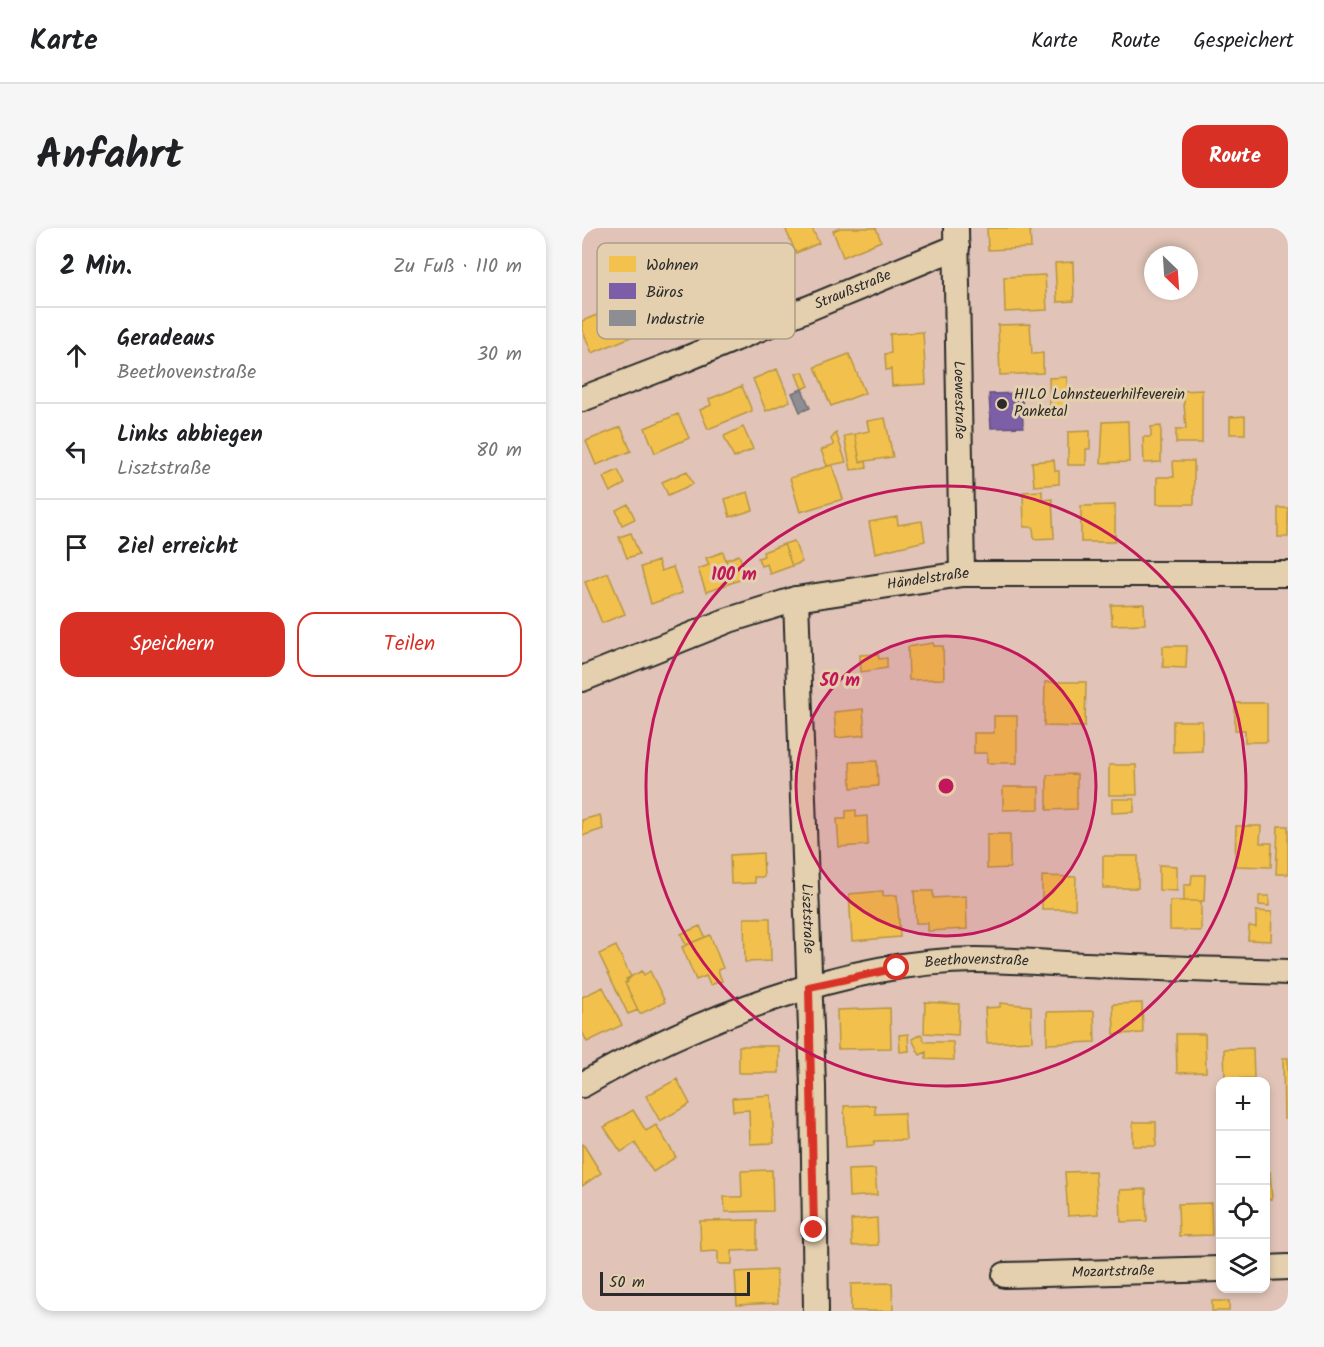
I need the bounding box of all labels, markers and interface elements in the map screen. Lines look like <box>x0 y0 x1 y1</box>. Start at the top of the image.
text: Karte <box>30 19 98 64</box>
text: Karte <box>1031 25 1078 58</box>
text: Route <box>1111 25 1160 58</box>
text: Gespeichert <box>1193 25 1294 58</box>
text: Anfahrt <box>36 123 183 190</box>
button: Route <box>1182 125 1288 188</box>
legend <box>597 243 795 339</box>
text: 2 Min. <box>60 246 132 288</box>
north arrow <box>1144 246 1198 300</box>
text: Zu Fuß · 110 m <box>393 251 522 283</box>
text: Wohnen <box>646 253 699 278</box>
street label: Straußstraße <box>811 263 895 317</box>
text: Büros <box>646 280 683 305</box>
text: Industrie <box>646 307 704 332</box>
text: Geradeaus <box>117 322 215 357</box>
icon: ahead <box>60 339 93 372</box>
text: 30 m <box>477 339 522 371</box>
text: Beethovenstraße <box>117 357 256 389</box>
street label: Loewestraße <box>946 361 972 440</box>
place label: HILO Lohnsteuerhilfeverein Panketal <box>1014 383 1185 424</box>
marker: HILO Lohnsteuerhilfeverein Panketal <box>995 397 1009 411</box>
text: Links abbiegen <box>117 418 263 453</box>
icon: left <box>60 435 93 468</box>
text: 80 m <box>476 435 522 467</box>
text: Lisztstraße <box>117 453 211 485</box>
text: Ziel erreicht <box>117 530 238 565</box>
icon: arrive <box>60 531 93 564</box>
text: 100 m <box>711 561 757 590</box>
street label: Händelstraße <box>885 562 969 597</box>
button: Speichern <box>60 612 285 677</box>
button: Teilen <box>297 612 522 677</box>
text: 50 m <box>819 667 860 696</box>
centre of rings <box>936 776 956 796</box>
street label: Lisztstraße <box>794 883 820 955</box>
street label: Beethovenstraße <box>923 948 1030 975</box>
route start <box>883 954 909 980</box>
map controls <box>1216 1077 1270 1293</box>
button: + <box>1216 1077 1270 1131</box>
button: − <box>1216 1131 1270 1185</box>
button: locate <box>1216 1185 1270 1239</box>
route end <box>800 1216 826 1242</box>
button: layers <box>1216 1239 1270 1293</box>
street label: Mozartstraße <box>1071 1259 1155 1285</box>
scale bar <box>600 1269 750 1296</box>
text: 50 m <box>609 1270 645 1295</box>

